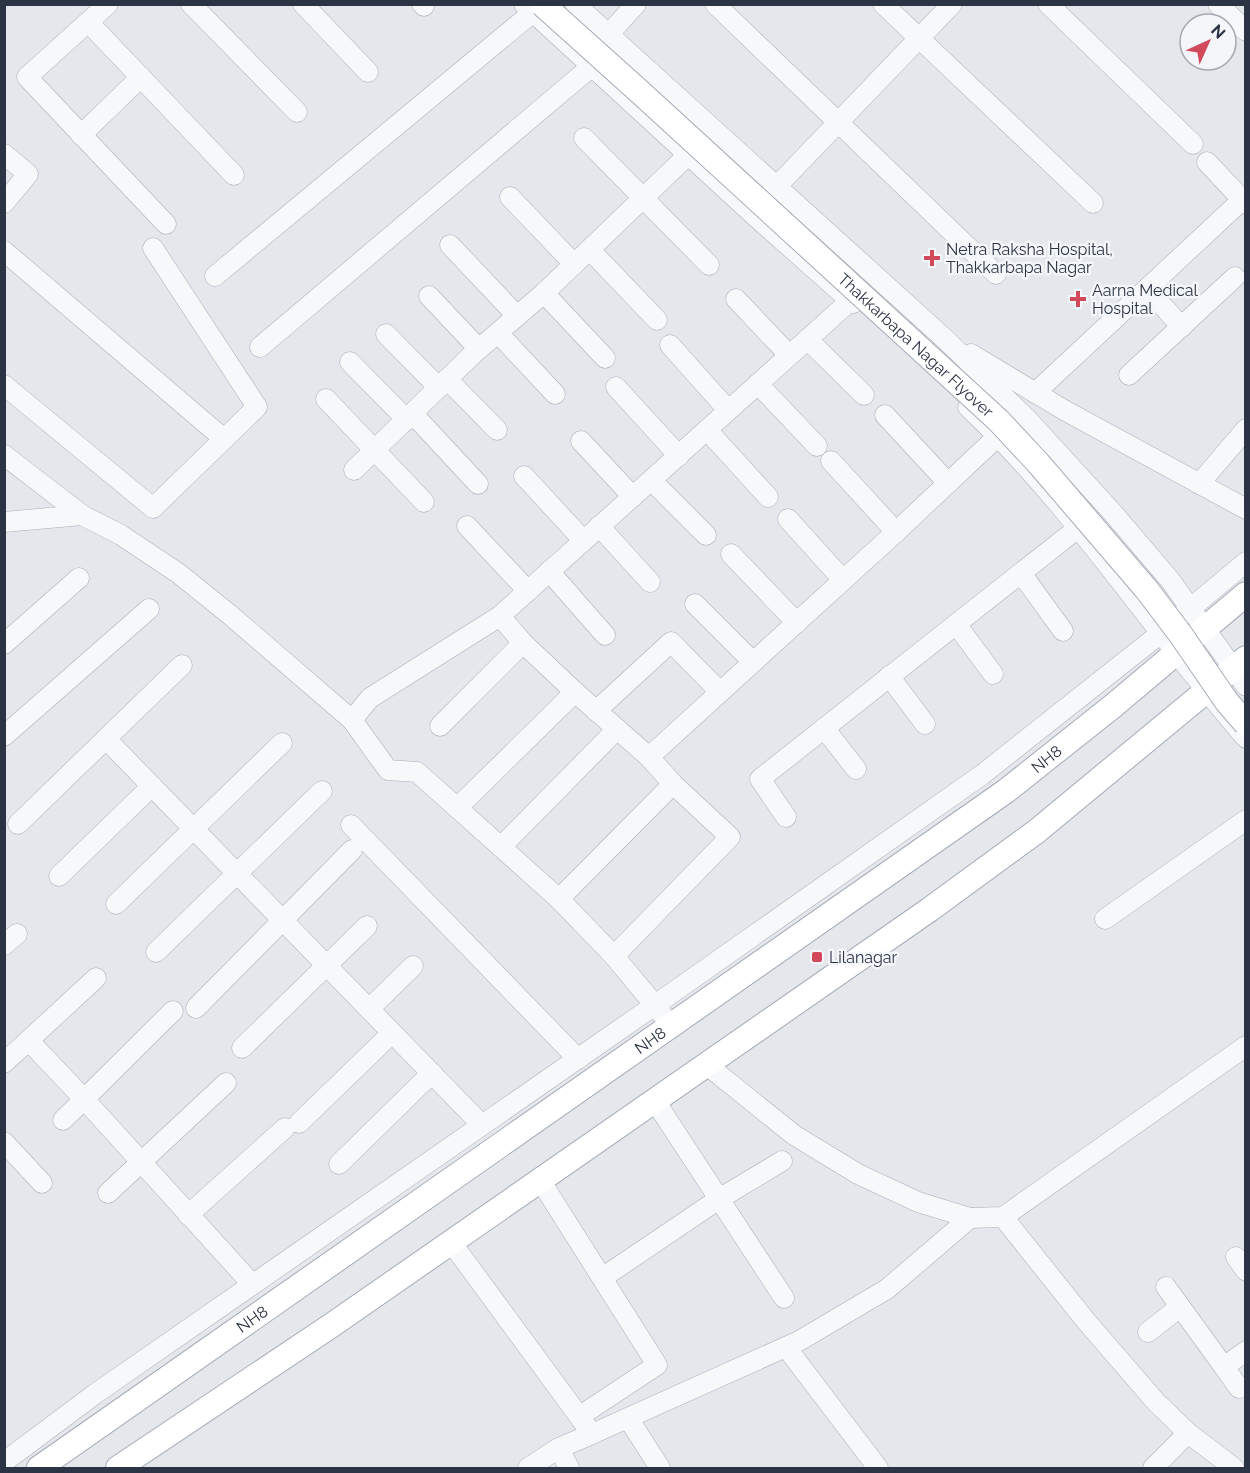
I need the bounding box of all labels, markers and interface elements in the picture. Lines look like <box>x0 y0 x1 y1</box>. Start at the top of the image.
north arrow <box>1178 12 1238 72</box>
text: N <box>1207 21 1229 43</box>
place label: Netra Raksha Hospital, Thakkarbapa Nagar <box>946 240 1113 277</box>
marker: Netra Raksha Hospital, Thakkarbapa Nagar <box>923 249 941 267</box>
street label: Thakkarbapa Nagar Flyover <box>834 269 998 421</box>
place label: Aarna Medical Hospital <box>1092 281 1198 318</box>
marker: Aarna Medical Hospital <box>1069 290 1087 308</box>
street label: NH8 <box>1027 741 1065 777</box>
place label: Lilanagar <box>829 948 898 967</box>
marker: Lilanagar <box>810 950 824 964</box>
street label: NH8 <box>631 1023 669 1058</box>
street label: NH8 <box>233 1301 271 1336</box>

